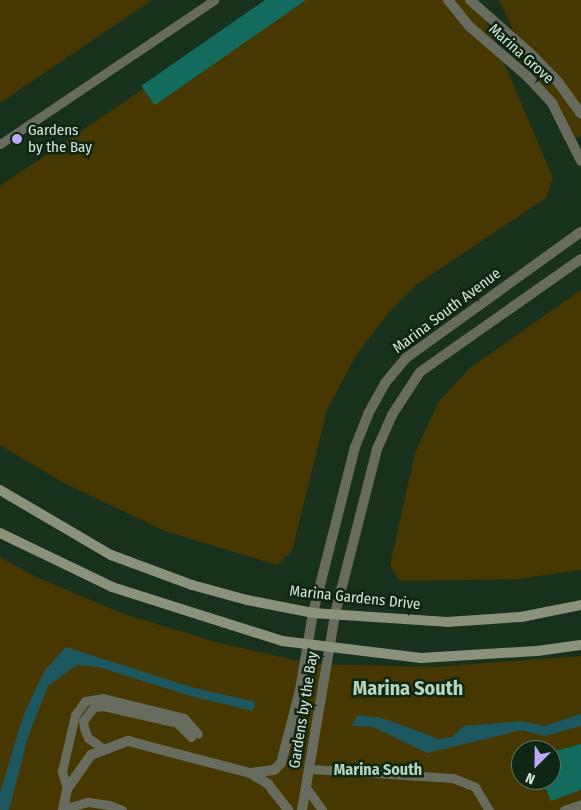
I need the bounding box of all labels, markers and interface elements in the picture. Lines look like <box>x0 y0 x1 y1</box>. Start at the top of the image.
street label: Marina Grove <box>485 20 557 88</box>
place label: Gardens by the Bay <box>28 121 92 156</box>
marker: Gardens by the Bay <box>10 132 24 146</box>
street label: Marina South Avenue <box>390 265 504 357</box>
street label: Marina Gardens Drive <box>289 582 421 614</box>
street label: Gardens by the Bay <box>286 650 322 770</box>
district label: Marina South <box>353 676 463 700</box>
north arrow <box>511 740 561 790</box>
district label: Marina South <box>334 760 422 780</box>
text: N <box>523 769 538 788</box>

